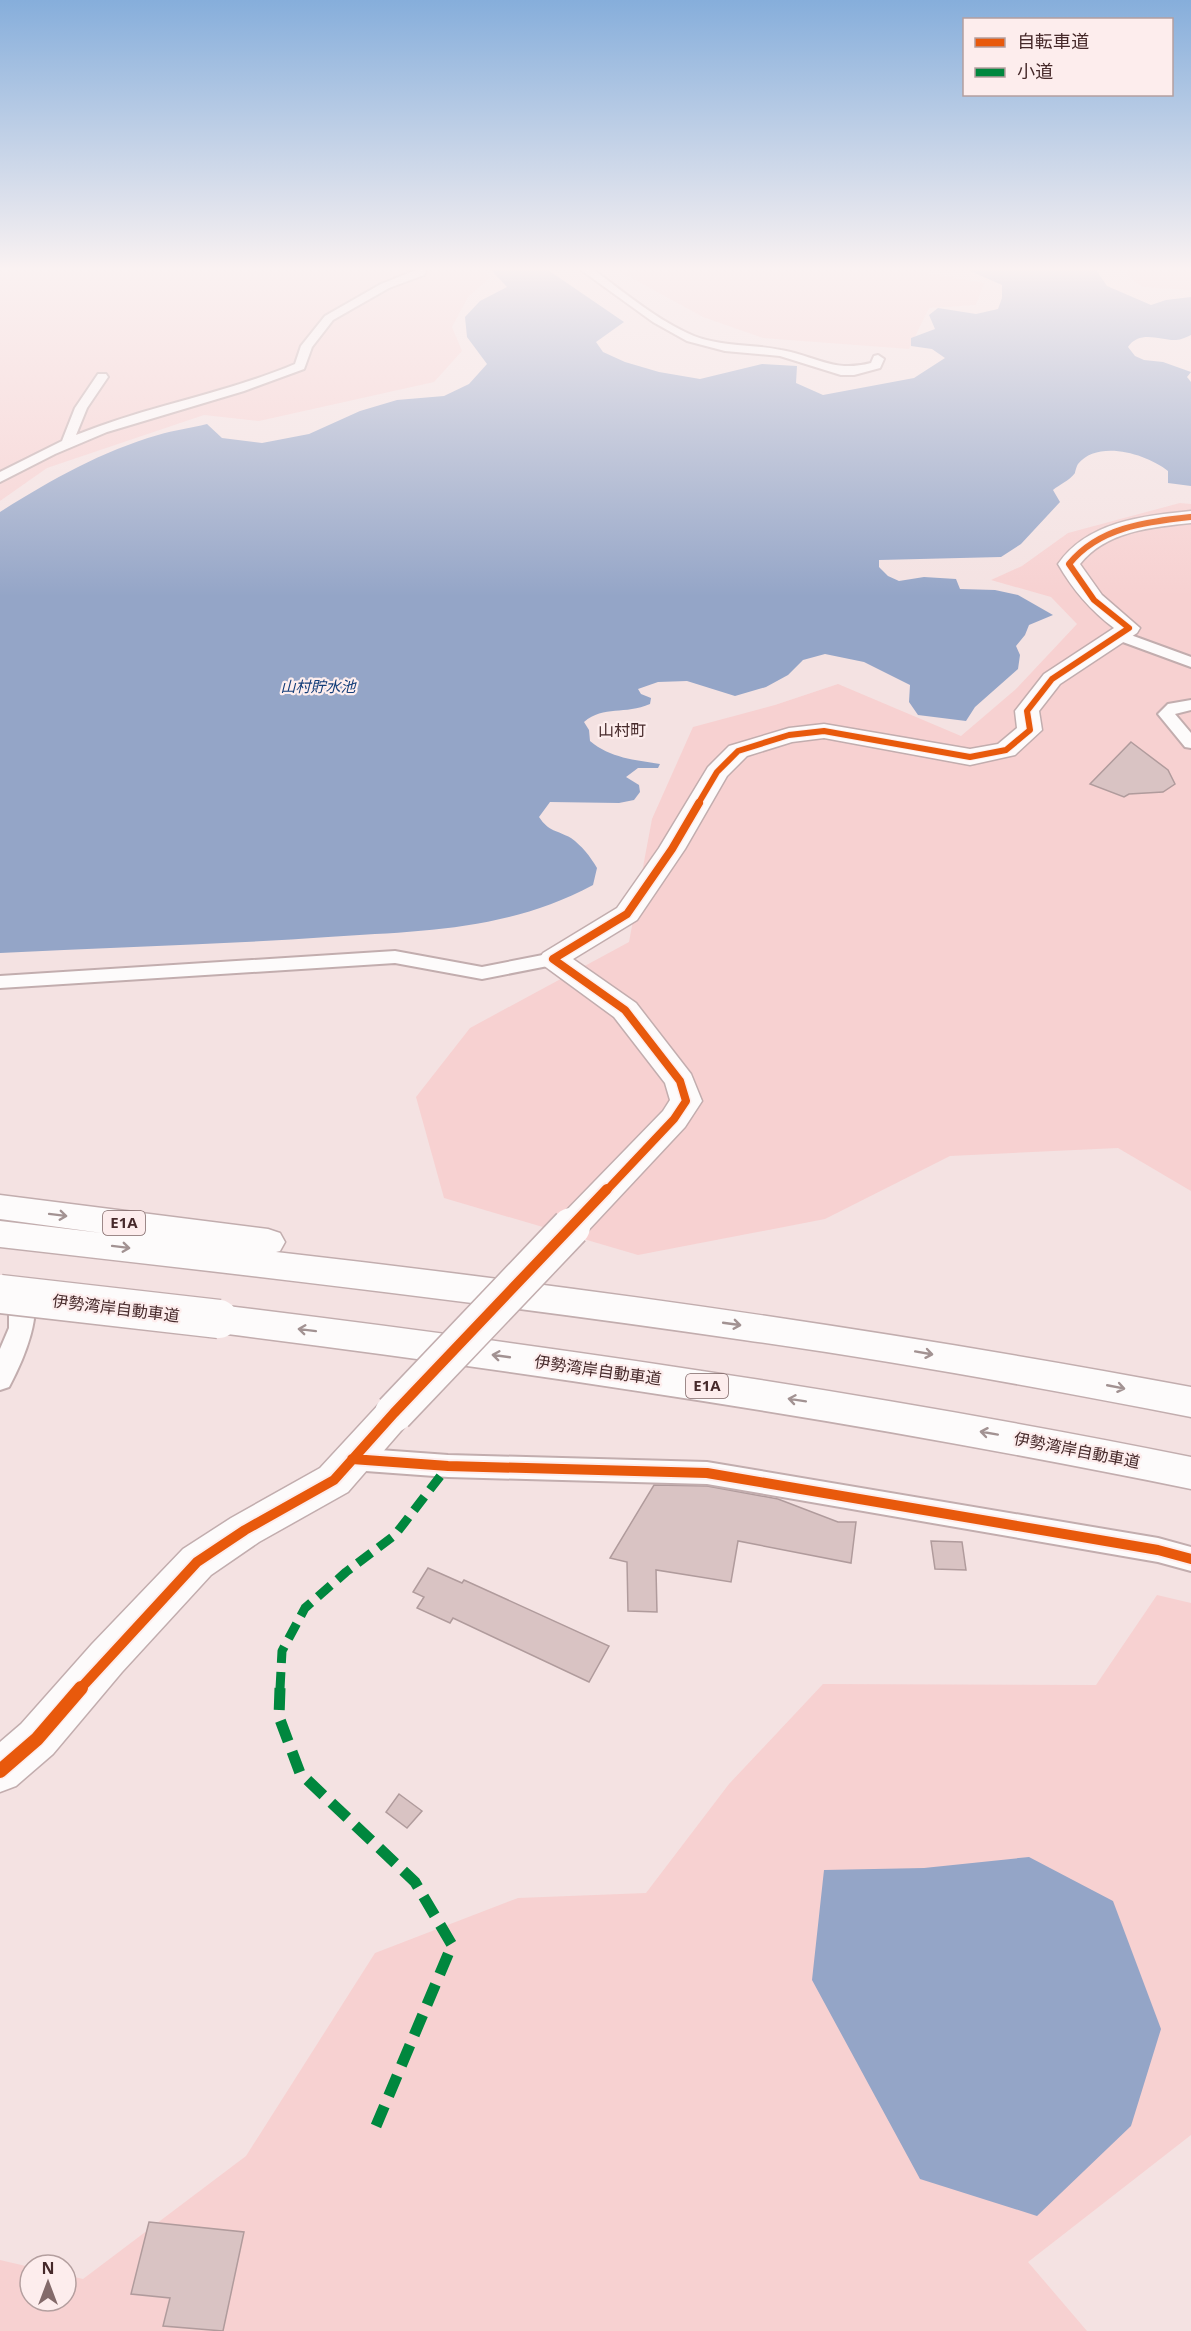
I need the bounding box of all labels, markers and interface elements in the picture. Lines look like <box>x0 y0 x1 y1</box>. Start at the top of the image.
legend <box>963 18 1173 96</box>
text: 自転車道 <box>1017 29 1089 53</box>
text: 小道 <box>1017 59 1053 83</box>
water label: 山村貯水池 <box>280 676 357 696</box>
district label: 山村町 <box>598 719 646 741</box>
one-way arrow <box>48 1209 67 1220</box>
road number: E1A <box>103 1211 145 1235</box>
one-way arrow <box>110 1242 130 1253</box>
street label: 伊勢湾岸自動車道 <box>51 1289 181 1327</box>
one-way arrow <box>721 1318 741 1329</box>
one-way arrow <box>298 1324 318 1335</box>
one-way arrow <box>914 1348 934 1359</box>
one-way arrow <box>491 1350 511 1361</box>
street label: 伊勢湾岸自動車道 <box>533 1350 663 1390</box>
road number: E1A <box>686 1374 728 1398</box>
one-way arrow <box>1106 1382 1126 1393</box>
one-way arrow <box>788 1395 808 1406</box>
one-way arrow <box>980 1427 1000 1438</box>
street label: 伊勢湾岸自動車道 <box>1012 1427 1142 1473</box>
north arrow <box>18 2253 78 2313</box>
text: N <box>41 2257 55 2279</box>

